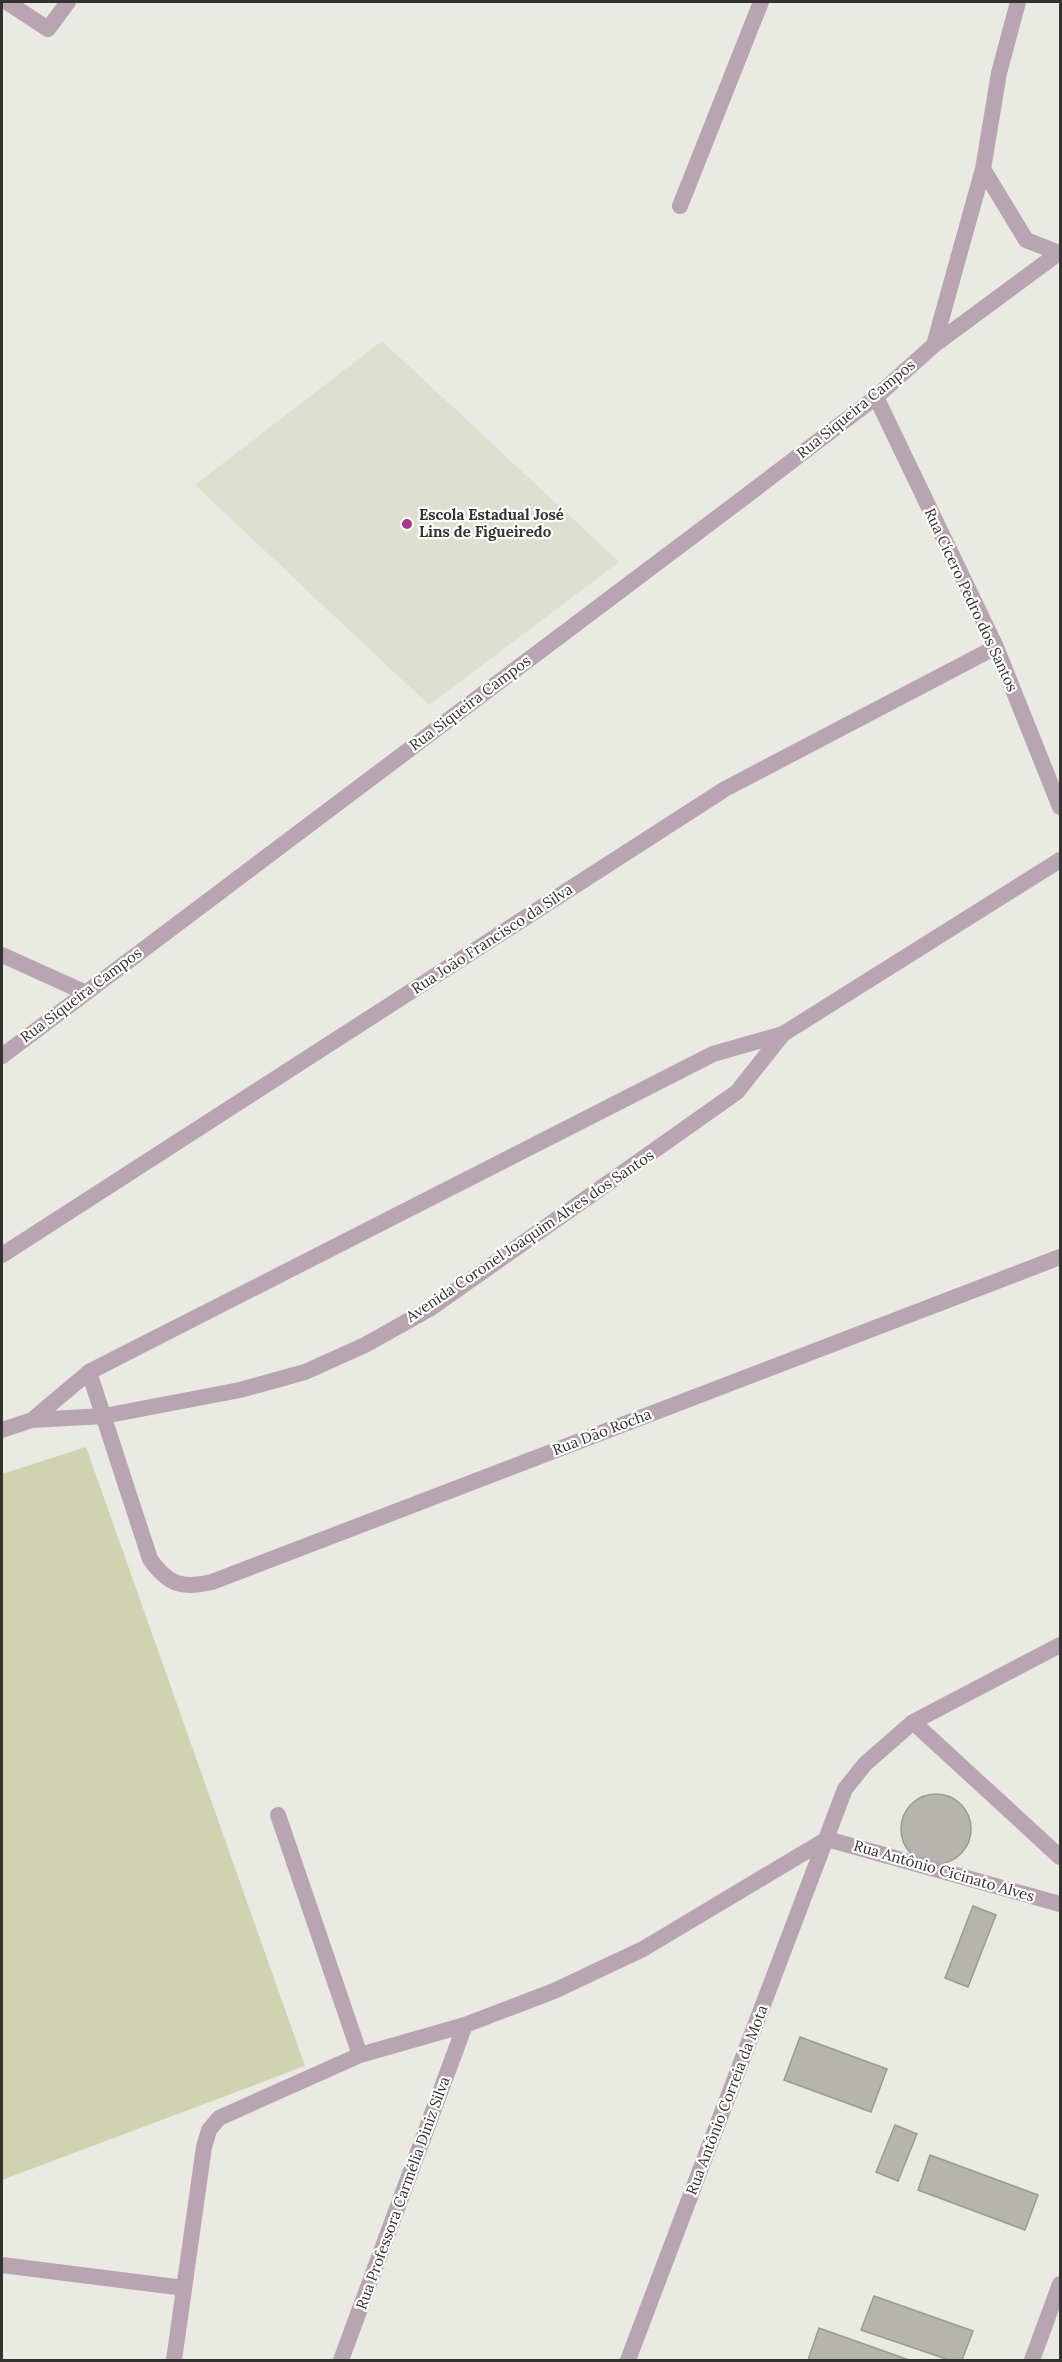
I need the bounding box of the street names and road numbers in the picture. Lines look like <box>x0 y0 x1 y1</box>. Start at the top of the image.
street label: Rua Siqueira Campos <box>793 355 919 462</box>
street label: Rua Cícero Pedro dos Santos <box>921 505 1022 695</box>
street label: Rua Siqueira Campos <box>405 651 534 754</box>
street label: Rua João Francisco da Silva <box>408 879 576 998</box>
street label: Rua Siqueira Campos <box>16 943 145 1046</box>
street label: Avenida Coronel Joaquim Alves dos Santos <box>401 1145 657 1326</box>
street label: Rua Dão Rocha <box>550 1404 654 1459</box>
street label: Rua Antônio Cicinato Alves <box>852 1836 1037 1905</box>
street label: Rua Antônio Correia da Mota <box>681 2002 772 2197</box>
street label: Rua Professora Carmélia Diniz Silva <box>351 2074 454 2312</box>

